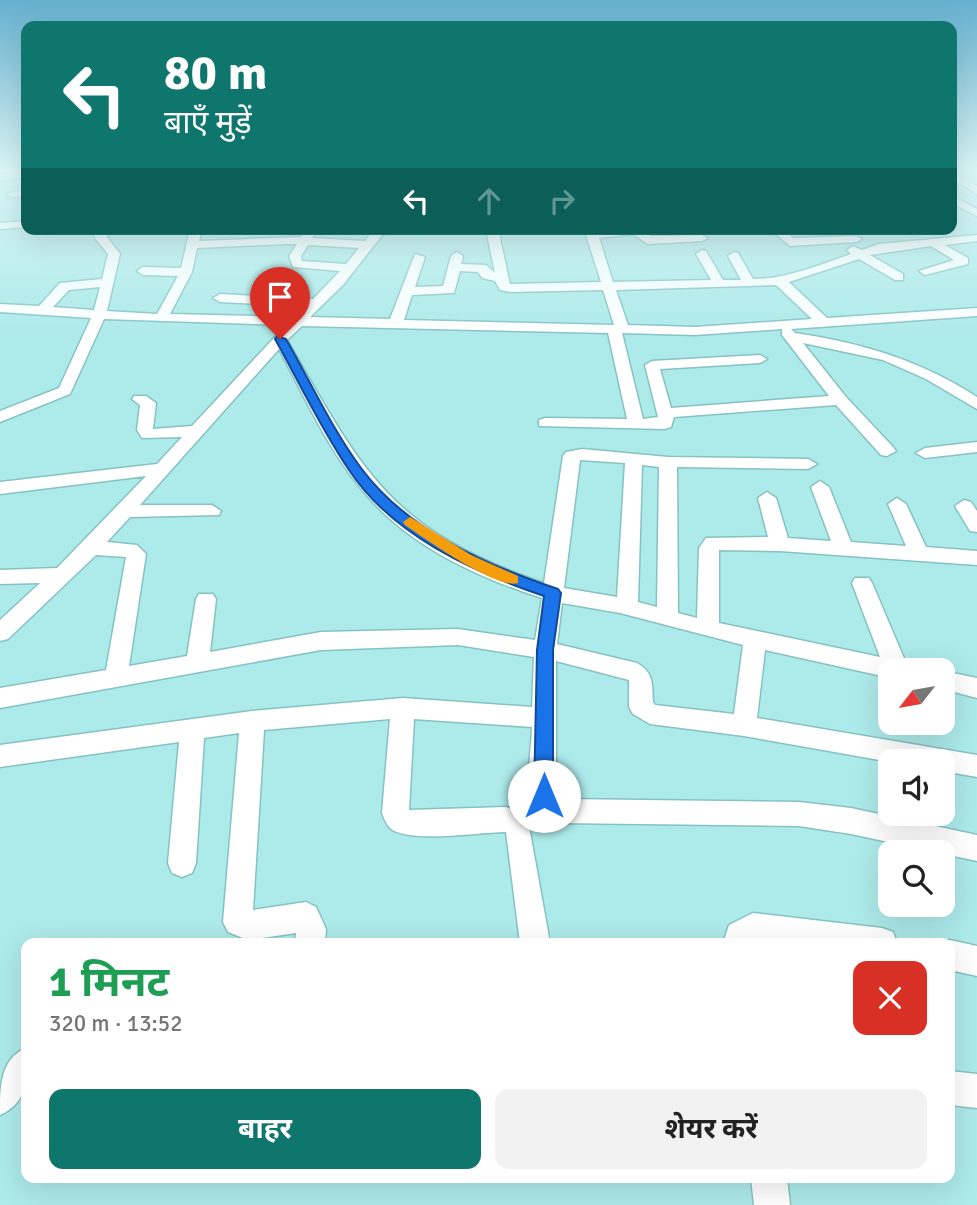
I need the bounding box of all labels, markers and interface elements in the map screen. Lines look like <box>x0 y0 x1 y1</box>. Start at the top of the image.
text: 80 m <box>164 43 267 103</box>
icon: left <box>49 49 140 140</box>
text: बाएँ मुड़ें <box>164 103 252 142</box>
icon: left <box>397 182 435 220</box>
icon: ahead <box>470 182 508 220</box>
icon: right <box>543 182 581 220</box>
pin <box>250 267 310 339</box>
icon: arrive <box>261 278 299 316</box>
north arrow <box>878 658 956 735</box>
map controls <box>878 658 955 917</box>
button: sound <box>878 749 955 826</box>
position arrow <box>507 759 581 833</box>
button: search <box>878 840 955 917</box>
text: 1 मिनट <box>49 957 169 1008</box>
button: close <box>853 961 927 1035</box>
text: 320 m · 13:52 <box>49 1009 183 1038</box>
button: बाहर <box>49 1089 481 1169</box>
button: शेयर करें <box>495 1089 927 1169</box>

